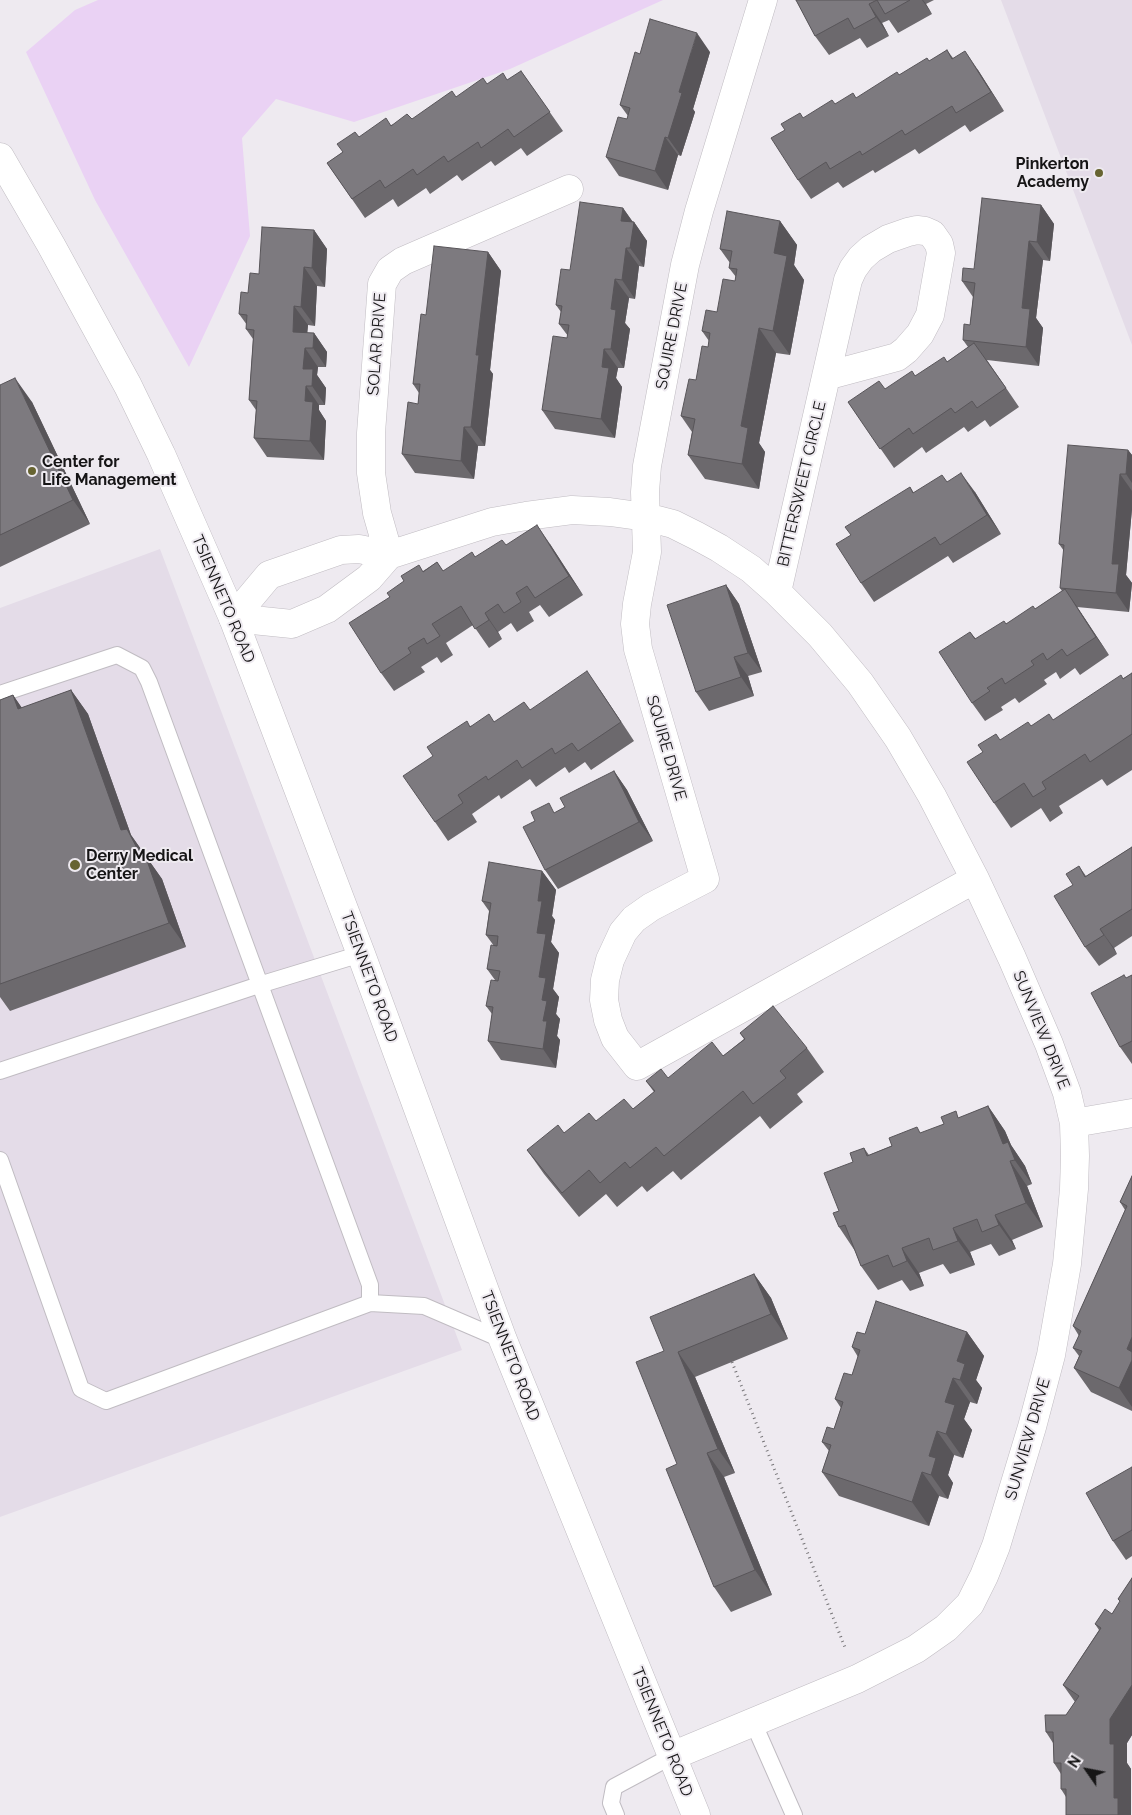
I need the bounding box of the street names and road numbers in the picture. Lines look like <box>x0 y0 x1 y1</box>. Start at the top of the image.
street label: SQUIRE DRIVE <box>652 281 692 391</box>
street label: SOLAR DRIVE <box>364 292 390 396</box>
street label: BITTERSWEET CIRCLE <box>774 399 830 569</box>
street label: TSIENNETO ROAD <box>187 532 259 666</box>
street label: SQUIRE DRIVE <box>642 693 690 803</box>
street label: TSIENNETO ROAD <box>336 909 402 1045</box>
street label: SUNVIEW DRIVE <box>1008 968 1074 1092</box>
street label: TSIENNETO ROAD <box>476 1288 544 1424</box>
street label: SUNVIEW DRIVE <box>1001 1376 1055 1502</box>
street label: TSIENNETO ROAD <box>627 1665 697 1799</box>

